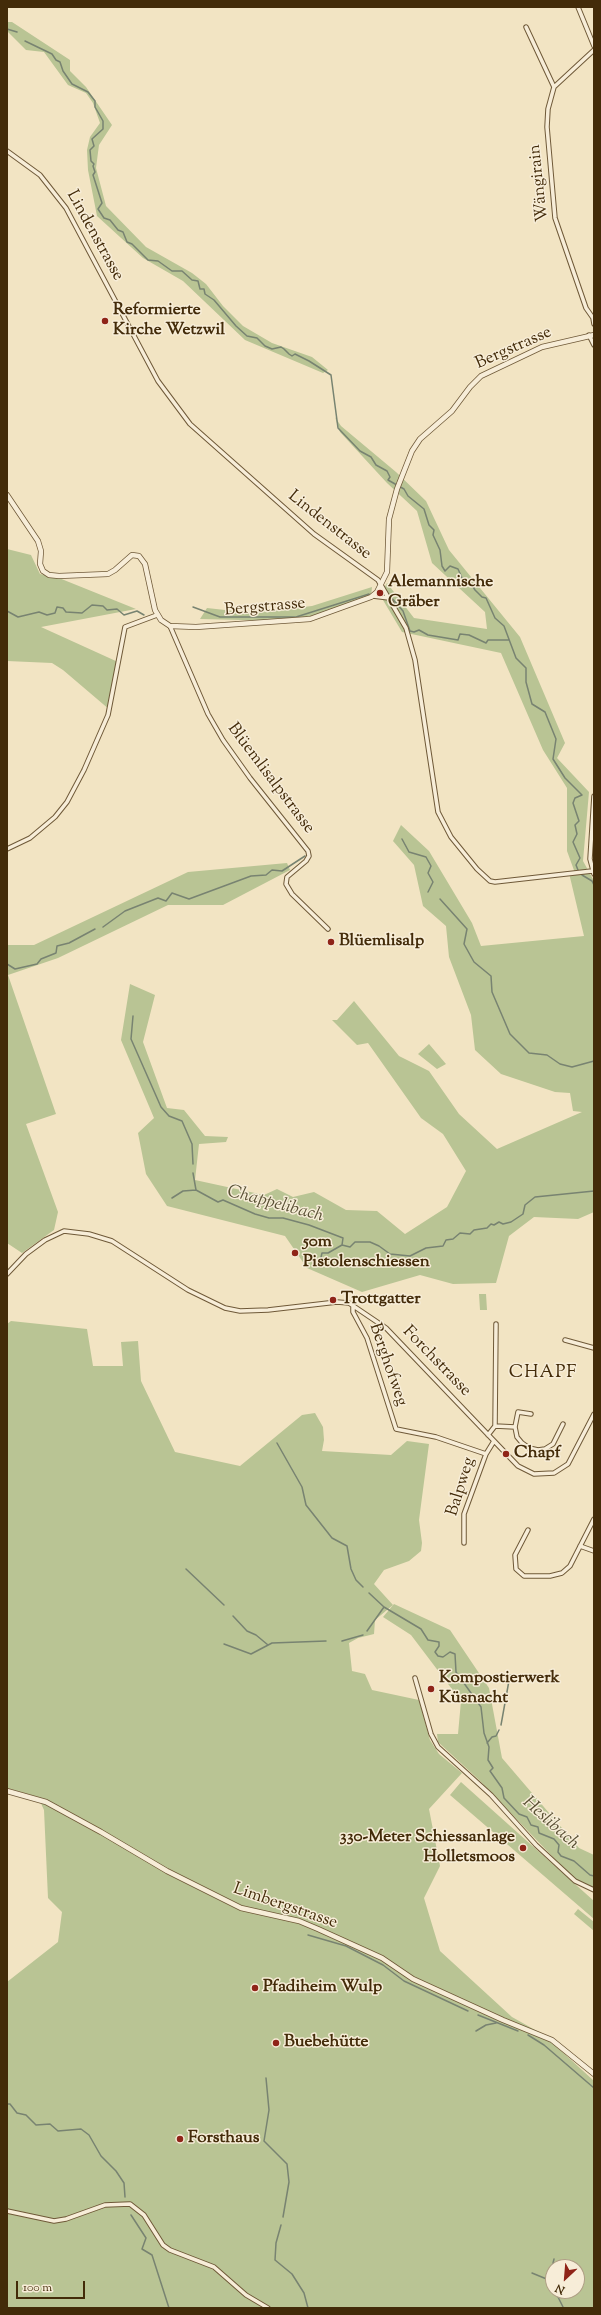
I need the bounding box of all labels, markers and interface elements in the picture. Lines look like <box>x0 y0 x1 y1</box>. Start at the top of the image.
street label: Wängirain <box>526 143 554 223</box>
street label: Lindenstrasse <box>61 187 127 285</box>
place label: Reformierte Kirche Wetzwil <box>113 301 225 341</box>
marker: Reformierte Kirche Wetzwil <box>100 316 110 326</box>
street label: Bergstrasse <box>473 323 555 375</box>
street label: Lindenstrasse <box>283 487 375 565</box>
place label: Alemannische Gräber <box>388 573 493 613</box>
marker: Alemannische Gräber <box>375 588 385 598</box>
street label: Bergstrasse <box>224 594 306 622</box>
street label: Blüemlisalpstrasse <box>222 720 318 838</box>
place label: Blüemlisalp <box>339 932 424 952</box>
marker: Blüemlisalp <box>326 937 336 947</box>
water label: Chappelibach <box>225 1182 325 1228</box>
place label: 50m Pistolenschiessen <box>303 1233 430 1273</box>
marker: 50m Pistolenschiessen <box>290 1248 300 1258</box>
place label: Trottgatter <box>341 1290 421 1310</box>
marker: Trottgatter <box>328 1295 338 1305</box>
street label: Berghofweg <box>363 1321 411 1409</box>
street label: Forchstrasse <box>397 1322 475 1402</box>
district label: CHAPF <box>509 1363 577 1385</box>
place label: Chapf <box>514 1444 561 1464</box>
marker: Chapf <box>501 1449 511 1459</box>
street label: Balpweg <box>443 1455 481 1519</box>
place label: Kompostierwerk Küsnacht <box>439 1669 560 1709</box>
marker: Kompostierwerk Küsnacht <box>426 1684 436 1694</box>
water label: Heslibach <box>517 1793 583 1855</box>
place label: 330-Meter Schiessanlage Holletsmoos <box>340 1828 515 1868</box>
marker: 330-Meter Schiessanlage Holletsmoos <box>518 1843 528 1853</box>
street label: Limbergstrasse <box>230 1880 340 1934</box>
place label: Pfadiheim Wulp <box>263 1978 382 1998</box>
marker: Pfadiheim Wulp <box>250 1983 260 1993</box>
place label: Buebehütte <box>284 2033 369 2053</box>
marker: Buebehütte <box>271 2038 281 2048</box>
place label: Forsthaus <box>188 2129 259 2149</box>
marker: Forsthaus <box>175 2134 185 2144</box>
north arrow <box>545 2259 585 2299</box>
scale bar <box>18 2273 87 2299</box>
text: 100 m <box>23 2279 52 2297</box>
text: N <box>553 2280 568 2298</box>

